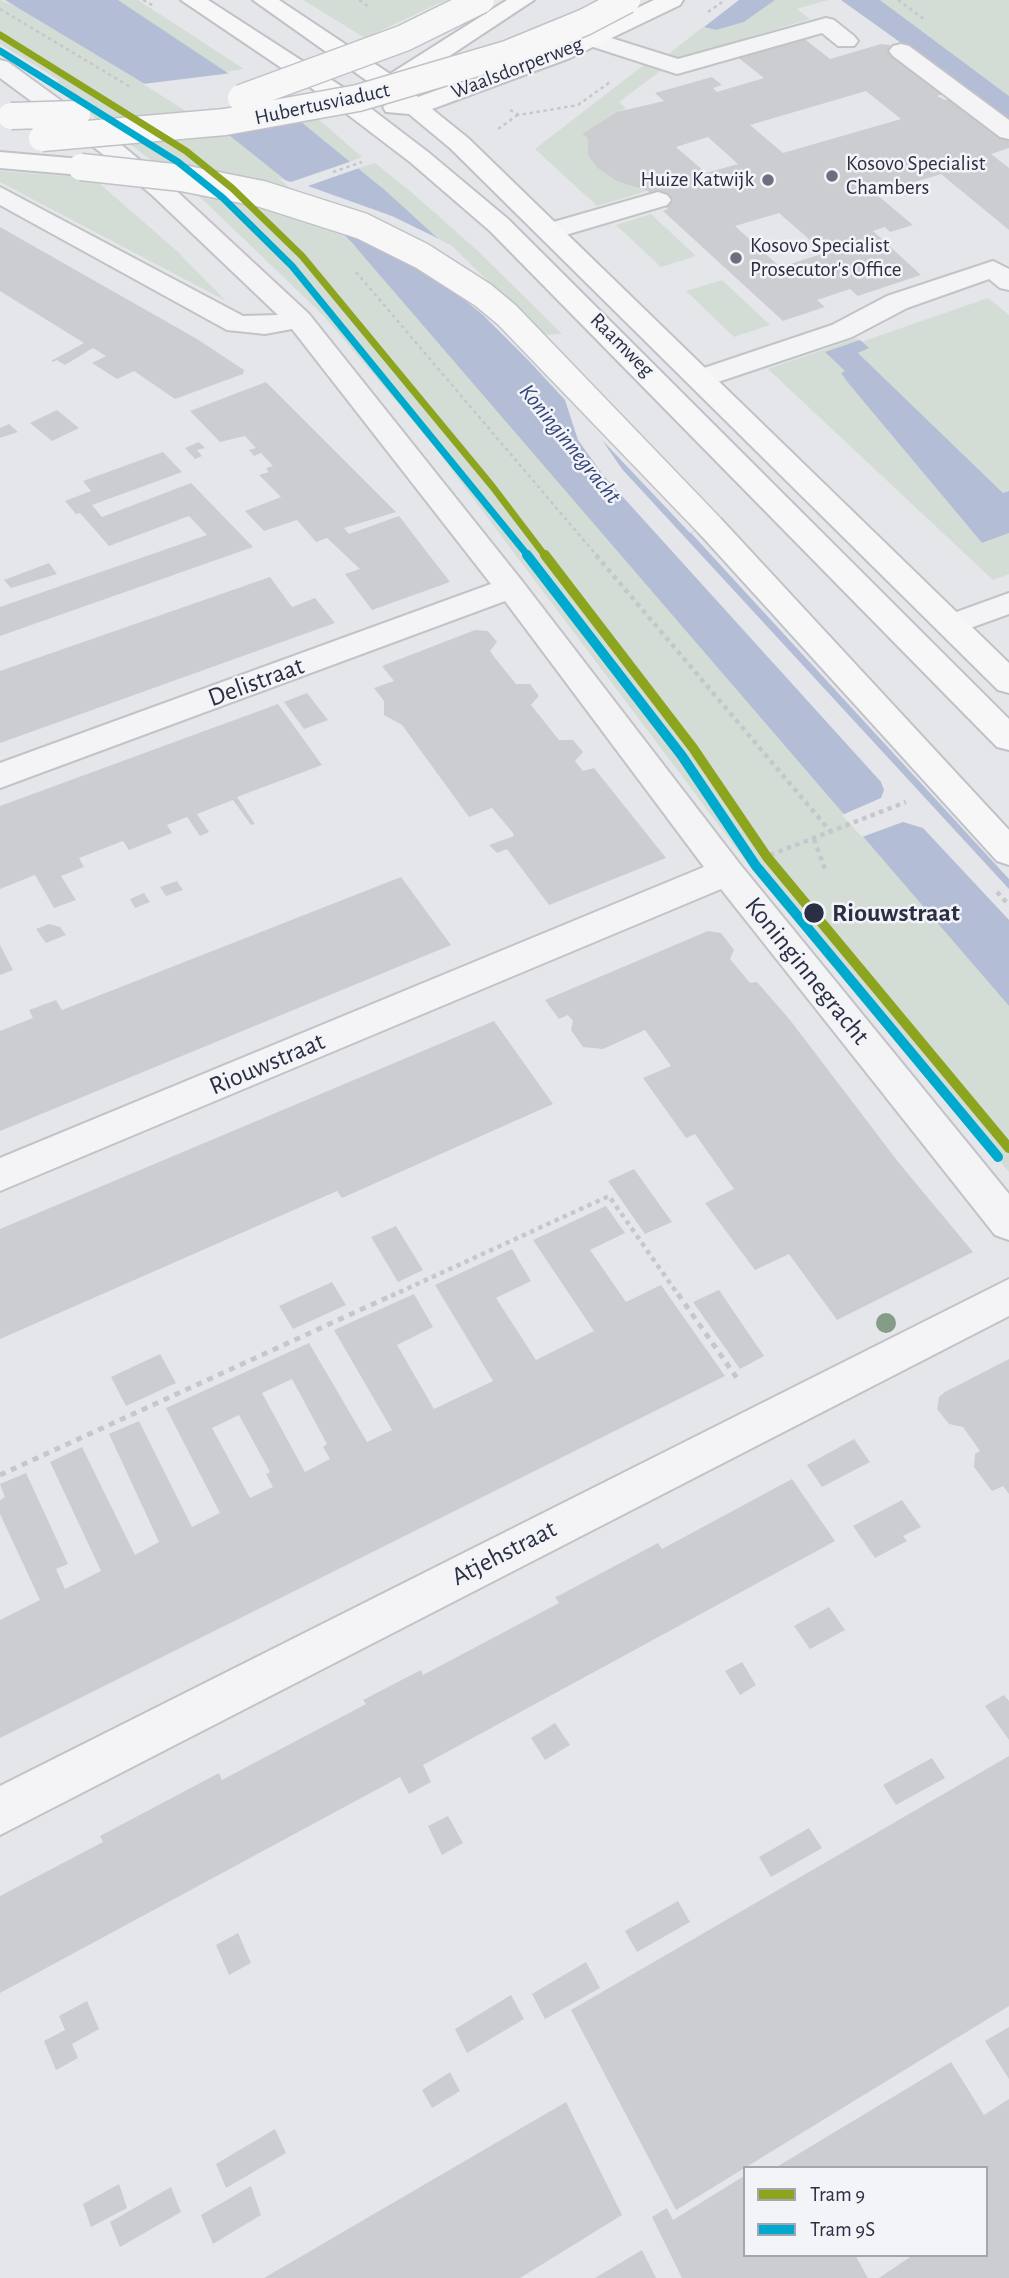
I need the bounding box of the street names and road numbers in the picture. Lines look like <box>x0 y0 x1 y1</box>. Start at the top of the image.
street label: Waalsdorperweg <box>448 31 586 105</box>
street label: Hubertusviaduct <box>252 77 392 131</box>
street label: Raamweg <box>585 308 659 382</box>
street label: Delistraat <box>204 650 308 714</box>
street label: Koninginnegracht <box>738 891 876 1051</box>
street label: Riouwstraat <box>205 1026 329 1102</box>
street label: Atjehstraat <box>446 1513 562 1593</box>

